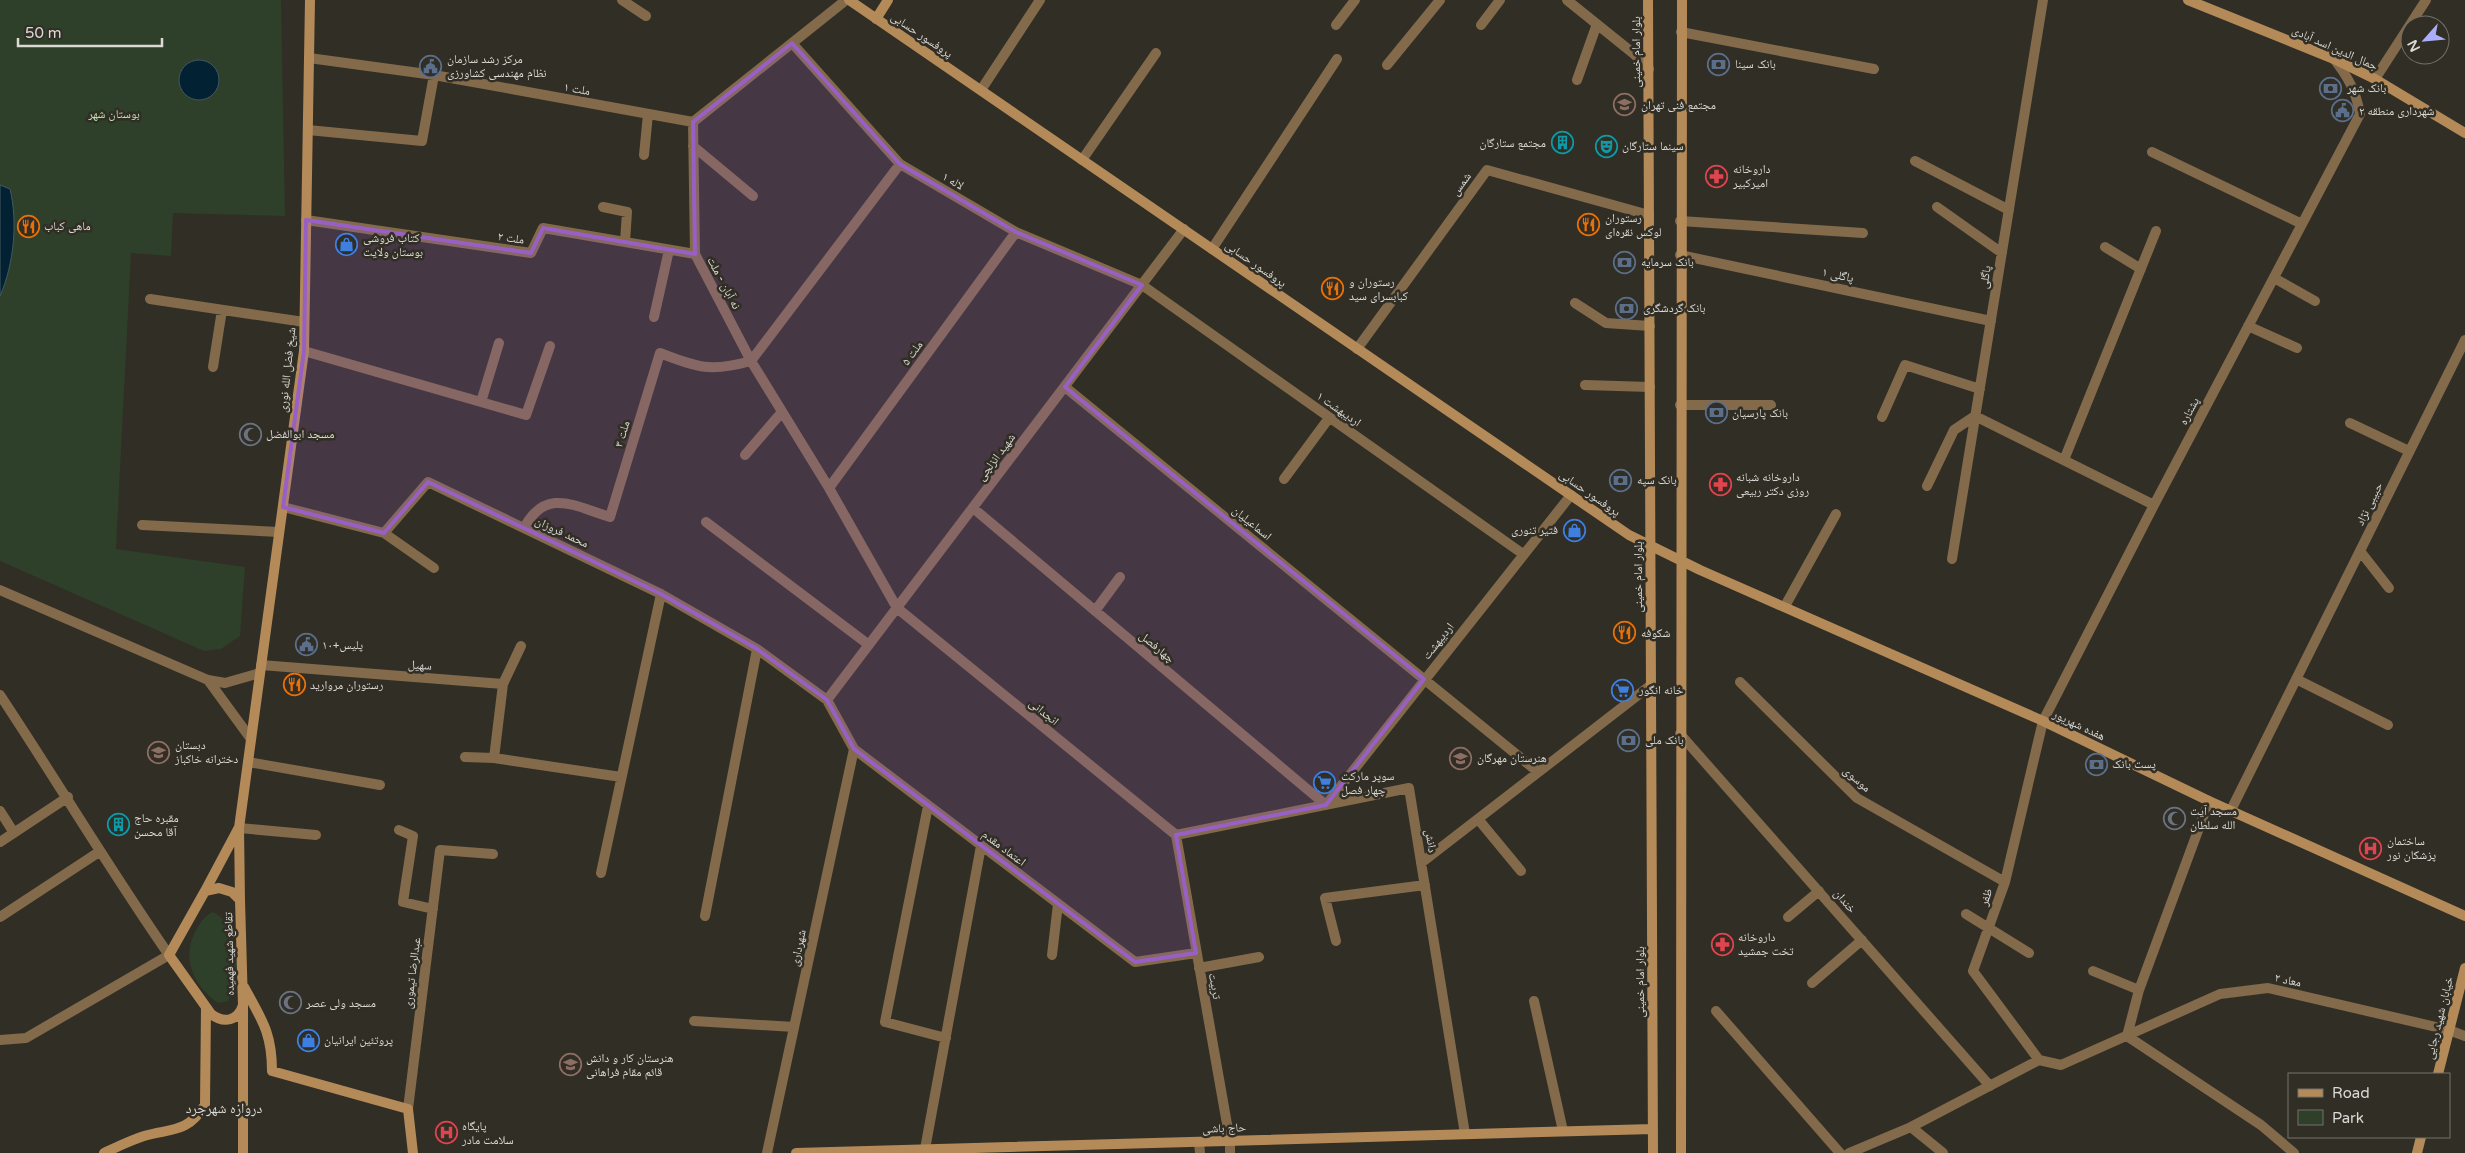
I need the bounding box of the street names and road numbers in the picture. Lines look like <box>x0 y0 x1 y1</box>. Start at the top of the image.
street label: پروفسور حسابی <box>888 9 956 61</box>
street label: بلوار امام خمینی <box>1629 16 1644 88</box>
street label: جمال الدین اسد آبادی <box>2290 23 2380 74</box>
street label: ملت ۱ <box>563 80 591 98</box>
street label: لاله ۱ <box>940 169 966 193</box>
street label: شمس <box>1448 170 1474 198</box>
street label: ملت ۲ <box>497 229 525 247</box>
street label: پروفسور حسابی <box>1223 238 1290 291</box>
street label: نه آبان - ملت <box>704 254 744 312</box>
street label: پاگلی <box>1976 264 1994 290</box>
street label: پاگلی ۱ <box>1821 265 1855 285</box>
street label: شیخ فضل الله نوری <box>276 327 299 413</box>
street label: ملت ۵ <box>898 338 926 368</box>
street label: اردیبهشت ۱ <box>1314 389 1364 430</box>
street label: پشتاره <box>2176 395 2202 427</box>
street label: ملت ۳ <box>611 419 633 449</box>
street label: شهید انزلچی <box>974 431 1018 483</box>
street label: پروفسور حسابی <box>1557 467 1624 520</box>
street label: حبیبی نژاد <box>2353 480 2386 528</box>
street label: اسماعیلیان <box>1229 503 1275 543</box>
street label: محمد فروزان <box>533 514 591 550</box>
street label: بلوار امام خمینی <box>1631 541 1646 613</box>
street label: اردیبهشت <box>1419 620 1457 662</box>
street label: چهارفصل <box>1137 628 1178 666</box>
street label: سهیل <box>408 657 432 673</box>
street label: انجدانی <box>1026 696 1062 728</box>
street label: هفده شهریور <box>2050 706 2107 743</box>
street label: موسوی <box>1840 763 1874 795</box>
street label: اعتماد مقدم <box>979 827 1029 870</box>
street label: دانش <box>1422 828 1440 854</box>
street label: خندان <box>1831 886 1859 916</box>
street label: ظفر <box>1976 886 1995 908</box>
street label: تقاطع شهید فهمیده <box>221 912 237 996</box>
street label: شهرداری <box>787 928 809 968</box>
street label: عبدالرضا تیموری <box>401 936 424 1010</box>
street label: بلوار امام خمینی <box>1633 946 1648 1018</box>
street label: معاد ۲ <box>2273 970 2303 990</box>
street label: تربیت <box>1205 972 1224 1001</box>
street label: خیابان شهید رجایی <box>2422 975 2456 1061</box>
street label: حاج باشی <box>1202 1120 1247 1136</box>

